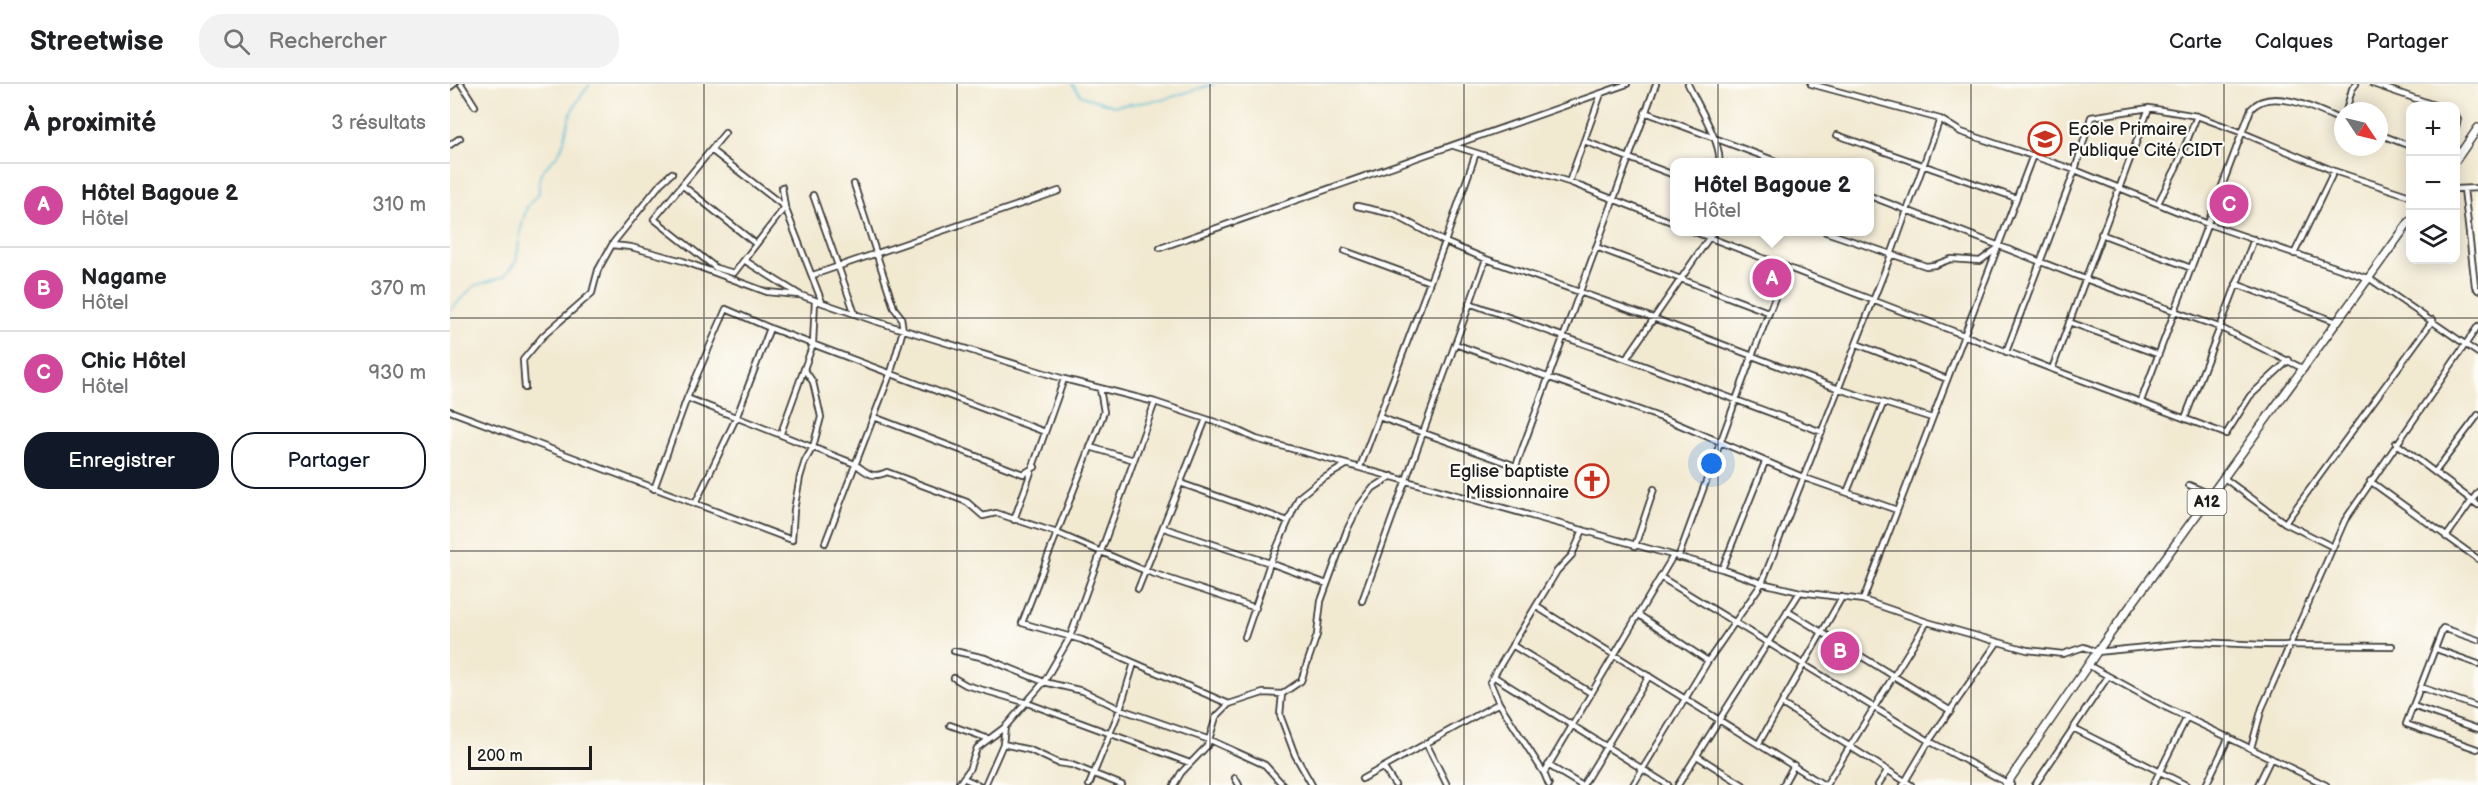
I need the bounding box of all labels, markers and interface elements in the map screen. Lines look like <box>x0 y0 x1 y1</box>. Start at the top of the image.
search box <box>199 14 619 68</box>
text: Streetwise <box>30 25 163 58</box>
icon: search <box>220 25 253 58</box>
text: Rechercher <box>268 28 386 55</box>
text: Carte <box>2169 29 2222 54</box>
text: Calques <box>2255 29 2333 54</box>
text: Partager <box>2366 29 2448 54</box>
north arrow <box>2334 102 2388 156</box>
map controls <box>2406 102 2460 264</box>
button: + <box>2406 102 2460 156</box>
text: À proximité <box>24 108 156 139</box>
text: 3 résultats <box>331 111 426 135</box>
place label: Ecole Primaire Publique Cité CIDT <box>2068 119 2223 161</box>
school or university icon: Ecole Primaire Publique Cité CIDT <box>2027 121 2063 157</box>
button: − <box>2406 156 2460 210</box>
popup <box>1670 158 1874 236</box>
text: Hôtel Bagoue 2 <box>1693 172 1851 199</box>
text: Hôtel Bagoue 2 <box>81 180 238 207</box>
pin: C <box>2210 182 2248 226</box>
text: A <box>37 193 50 217</box>
text: 310 m <box>372 193 426 217</box>
text: Hôtel <box>1693 199 1741 223</box>
text: Hôtel <box>81 207 129 231</box>
button: layers <box>2406 210 2460 264</box>
pin: A <box>1752 256 1792 300</box>
text: Nagame <box>81 264 167 291</box>
text: B <box>36 277 51 301</box>
text: 370 m <box>370 277 426 301</box>
text: Hôtel <box>81 291 129 315</box>
text: Chic Hôtel <box>81 348 186 375</box>
text: C <box>36 361 51 385</box>
text: 930 m <box>368 361 426 385</box>
text: Hôtel <box>81 375 129 399</box>
button: Enregistrer <box>24 432 219 489</box>
button: Partager <box>231 432 426 489</box>
your location <box>1697 449 1726 478</box>
place label: Eglise baptiste Missionnaire <box>1449 461 1569 503</box>
church icon: Eglise baptiste Missionnaire <box>1574 463 1610 499</box>
road number: A12 <box>2188 489 2226 515</box>
pin: B <box>1820 628 1860 674</box>
scale bar <box>468 743 592 770</box>
text: 200 m <box>477 747 523 766</box>

